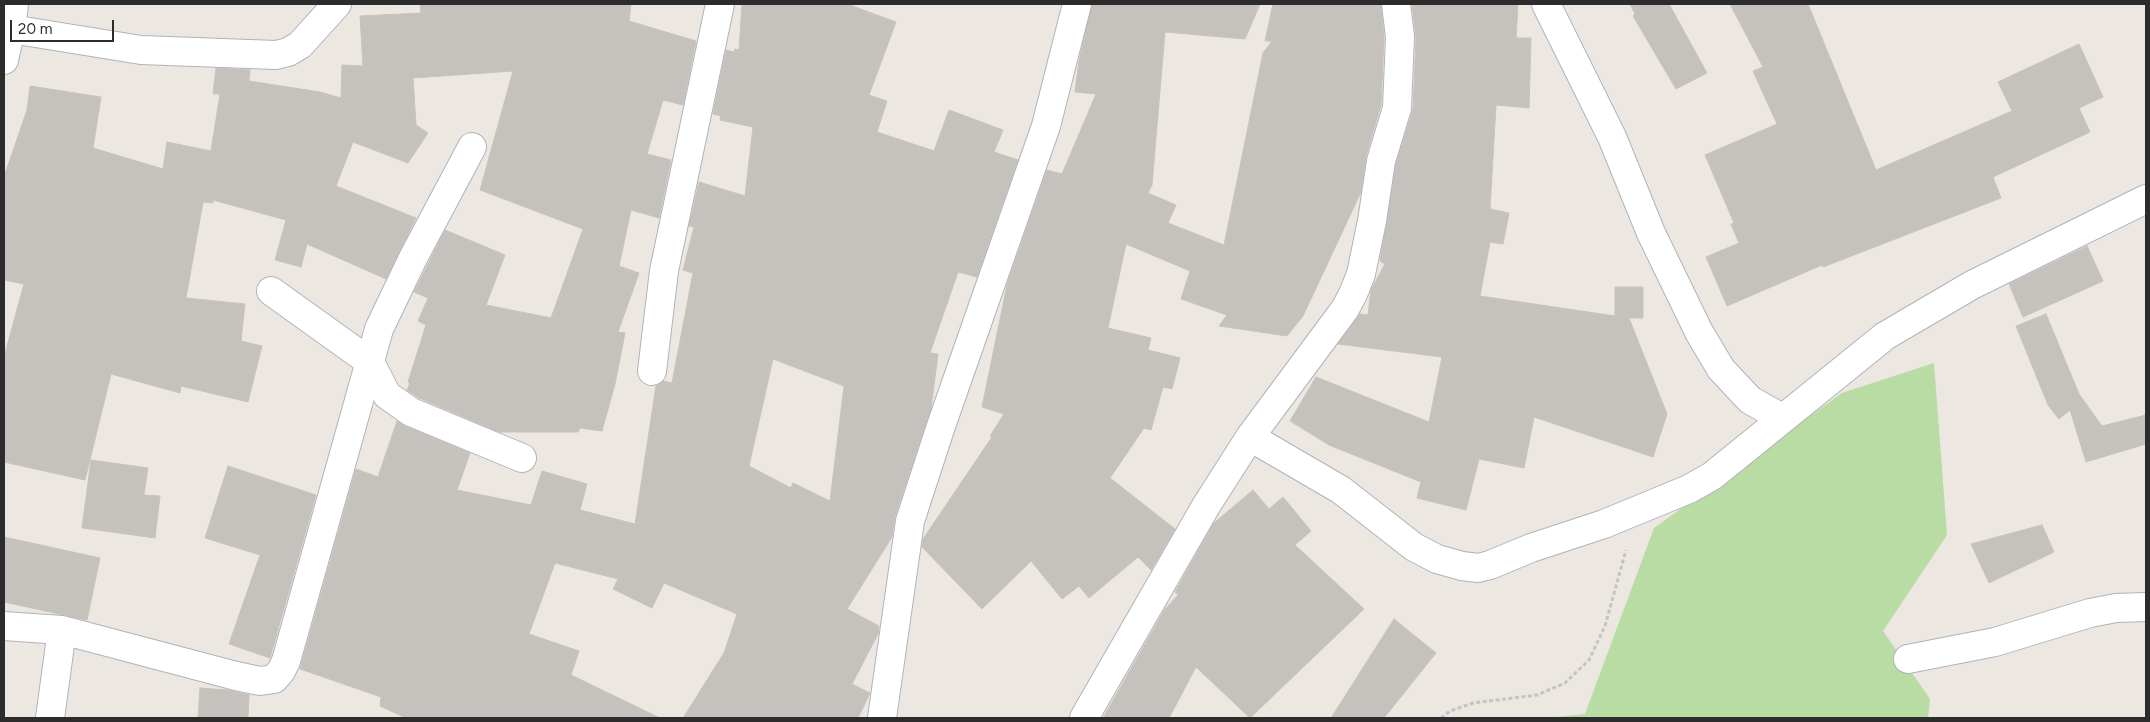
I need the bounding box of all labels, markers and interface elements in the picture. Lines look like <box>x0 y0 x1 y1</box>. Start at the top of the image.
scale bar <box>12 10 116 42</box>
text: 20 m <box>18 20 52 38</box>

